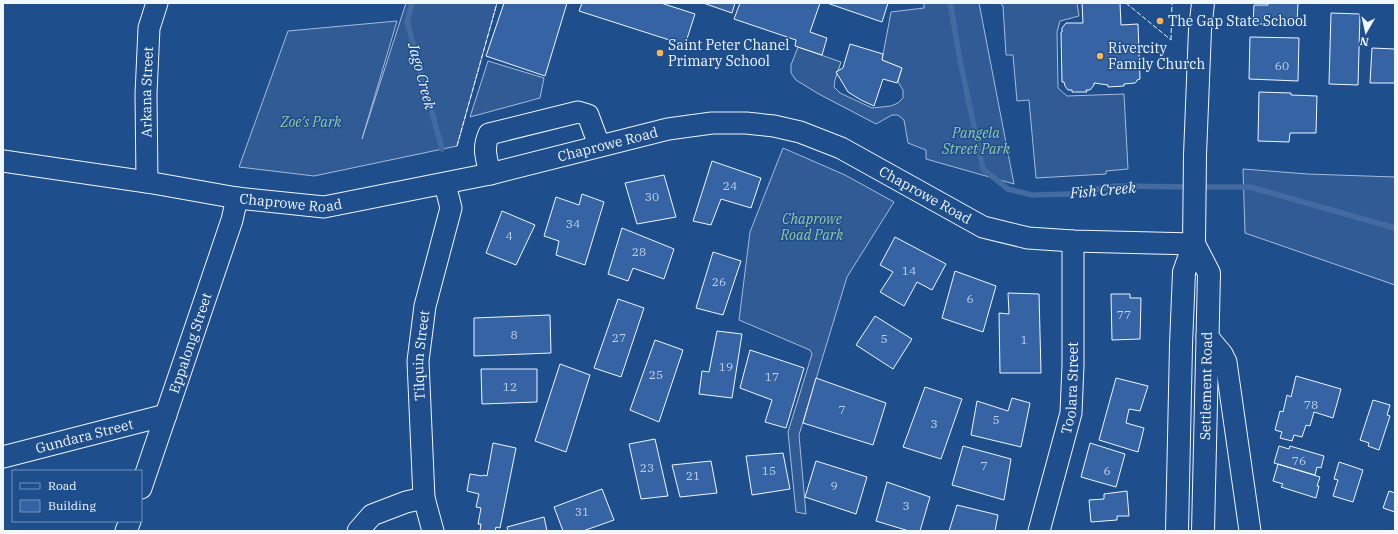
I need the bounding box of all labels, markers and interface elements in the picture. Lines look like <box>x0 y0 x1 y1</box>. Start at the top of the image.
place label: The Gap State School <box>1168 12 1307 30</box>
north arrow <box>1346 12 1386 52</box>
marker: The Gap State School <box>1155 16 1165 26</box>
text: N <box>1359 34 1370 49</box>
place label: Saint Peter Chanel Primary School <box>668 36 789 70</box>
water label: Jago Creek <box>404 39 440 112</box>
place label: Rivercity Family Church <box>1108 39 1205 73</box>
street label: Arkana Street <box>137 46 157 138</box>
marker: Saint Peter Chanel Primary School <box>655 48 665 58</box>
marker: Rivercity Family Church <box>1095 51 1105 61</box>
house number: 60 <box>1275 58 1289 73</box>
park label: Zoe's Park <box>279 113 342 131</box>
street label: Chaprowe Road <box>555 123 660 166</box>
park label: Pangela Street Park <box>941 124 1011 158</box>
street label: Chaprowe Road <box>876 162 975 228</box>
house number: 24 <box>723 178 737 193</box>
water label: Fish Creek <box>1068 178 1137 202</box>
street label: Chaprowe Road <box>239 189 344 216</box>
house number: 30 <box>645 189 659 204</box>
park label: Chaprowe Road Park <box>780 210 844 244</box>
house number: 34 <box>566 216 580 231</box>
house number: 4 <box>505 228 513 243</box>
house number: 28 <box>632 244 646 259</box>
house number: 14 <box>902 263 916 278</box>
house number: 26 <box>712 274 726 289</box>
street label: Eppalong Street <box>165 290 216 396</box>
house number: 6 <box>966 291 974 306</box>
house number: 77 <box>1117 307 1131 322</box>
street label: Tilquin Street <box>409 309 433 401</box>
house number: 8 <box>510 327 518 342</box>
house number: 27 <box>612 330 626 345</box>
house number: 5 <box>880 331 888 346</box>
street label: Settlement Road <box>1196 331 1216 440</box>
house number: 1 <box>1020 332 1028 347</box>
street label: Toolara Street <box>1057 342 1082 436</box>
house number: 19 <box>719 359 733 374</box>
house number: 25 <box>649 367 663 382</box>
house number: 17 <box>765 369 779 384</box>
house number: 12 <box>503 379 517 394</box>
house number: 78 <box>1304 397 1318 412</box>
house number: 7 <box>838 402 846 417</box>
house number: 5 <box>992 412 1000 427</box>
street label: Gundara Street <box>33 415 135 457</box>
house number: 3 <box>930 416 938 431</box>
house number: 76 <box>1292 453 1306 468</box>
house number: 7 <box>980 458 988 473</box>
house number: 23 <box>640 460 654 475</box>
house number: 15 <box>762 463 776 478</box>
house number: 6 <box>1103 463 1111 478</box>
house number: 21 <box>686 468 700 483</box>
legend <box>12 470 142 522</box>
text: Road <box>48 478 77 493</box>
house number: 9 <box>830 478 838 493</box>
text: Building <box>48 498 96 513</box>
house number: 3 <box>902 498 910 513</box>
house number: 31 <box>575 504 589 519</box>

